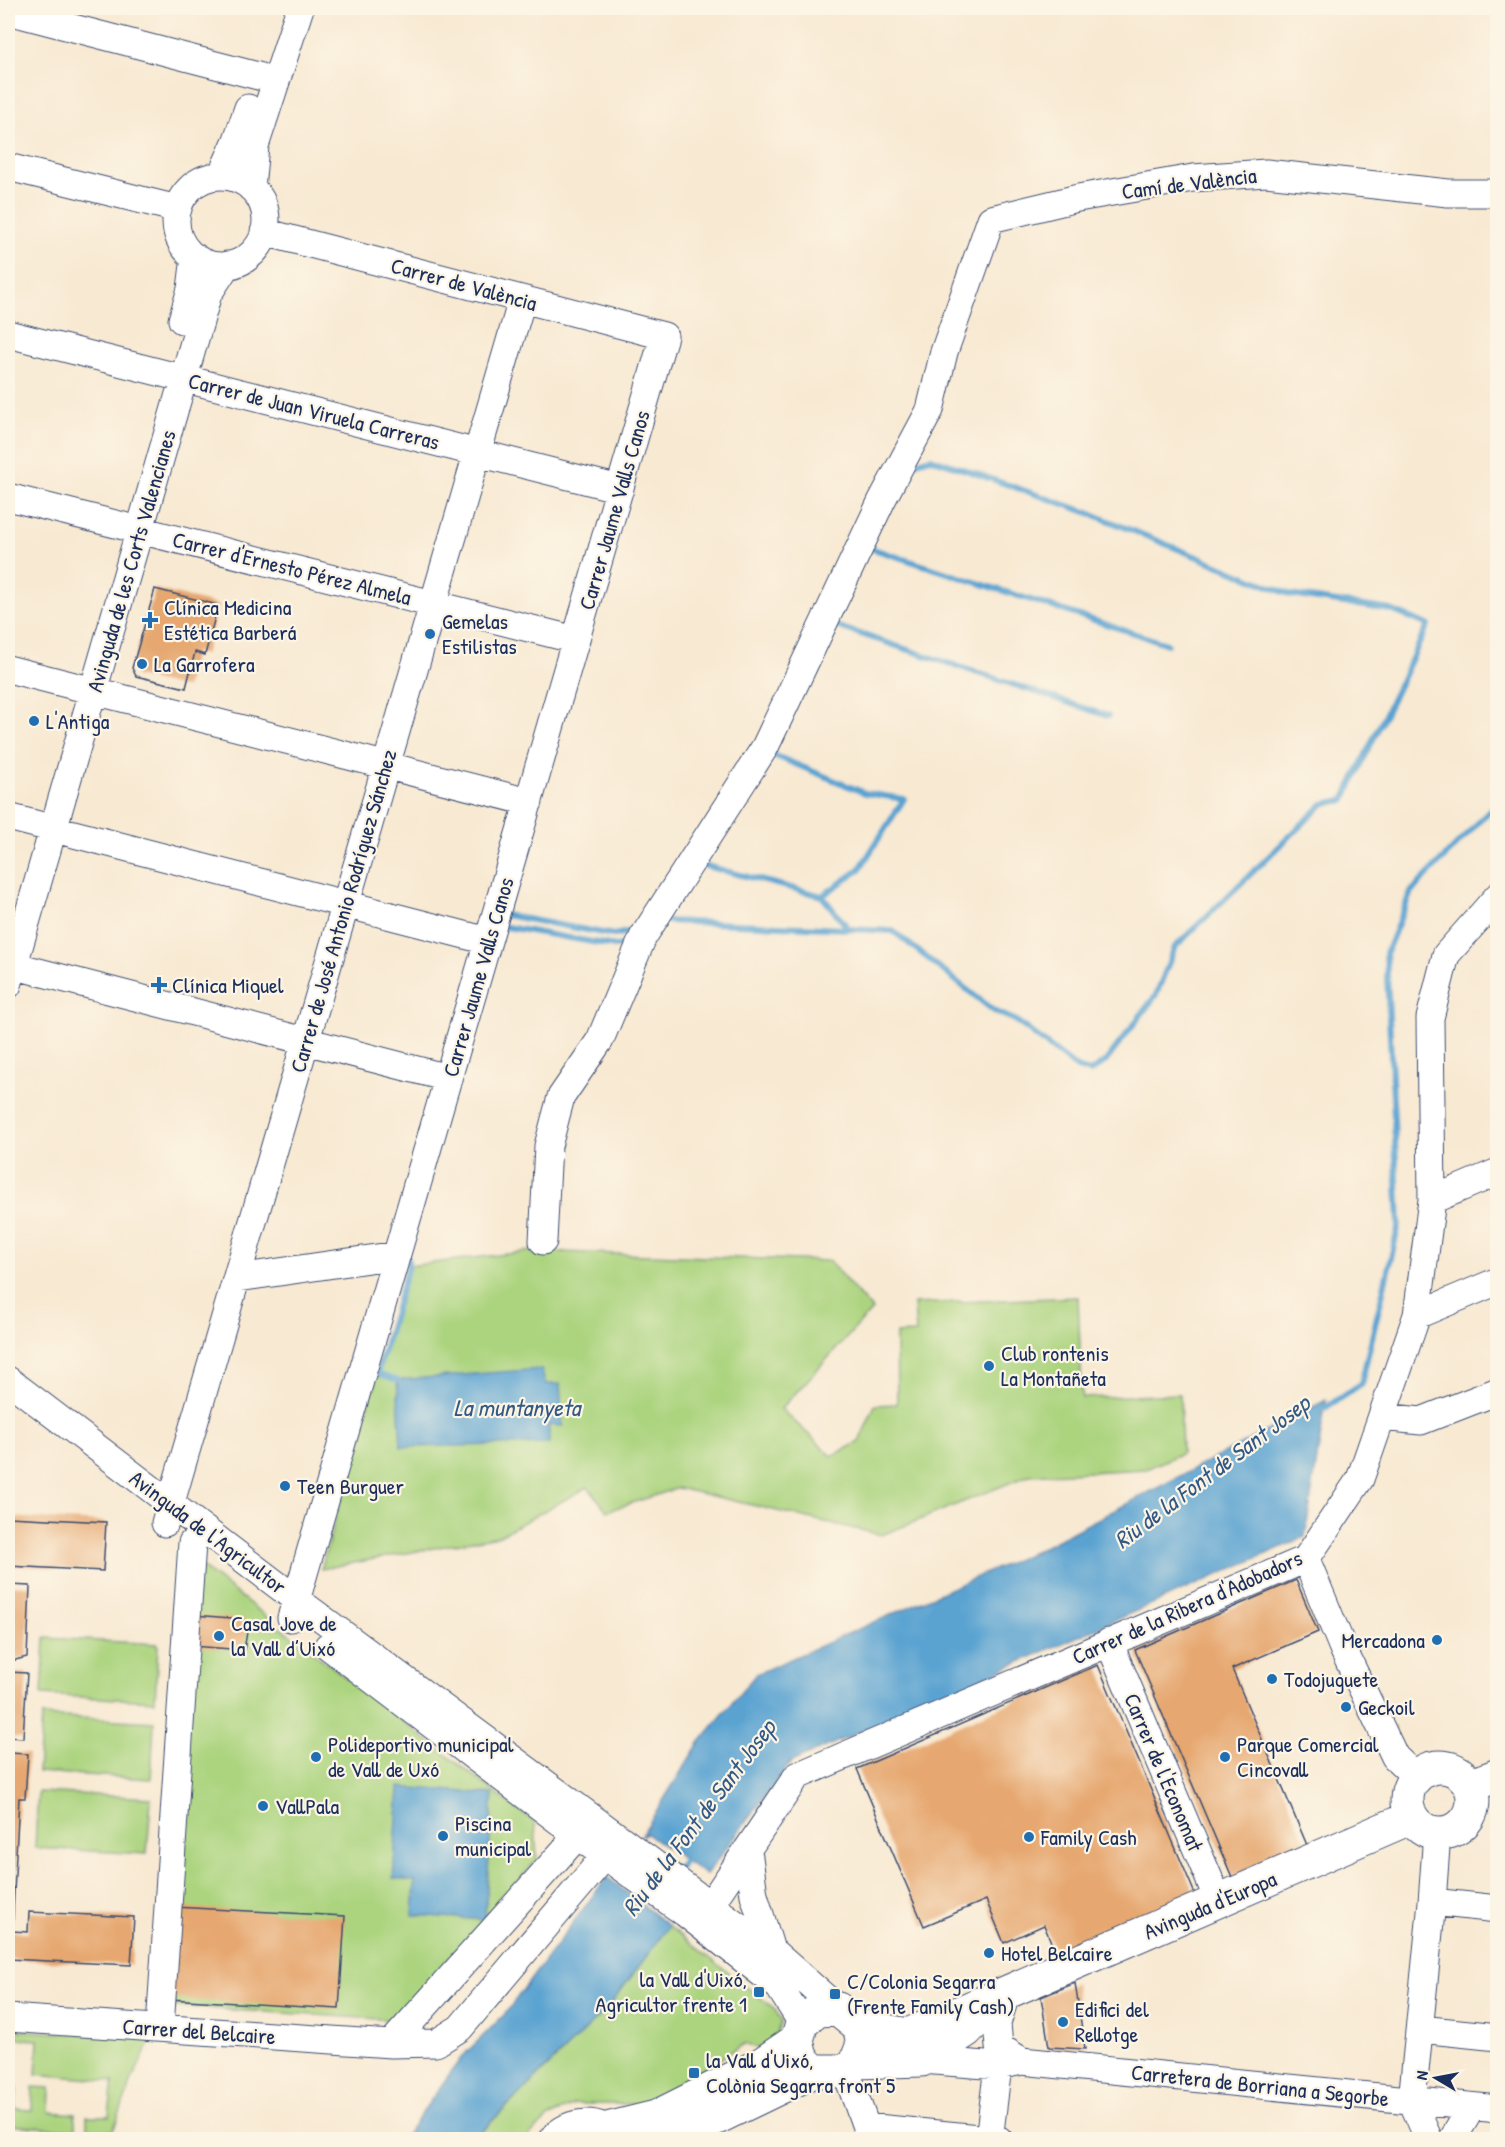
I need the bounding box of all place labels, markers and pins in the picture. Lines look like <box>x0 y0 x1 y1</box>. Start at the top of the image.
place label: Clínica Medicina Estética Barberá <box>164 592 297 647</box>
place label: Gemelas Estilistas <box>442 606 517 661</box>
marker: Clínica Medicina Estética Barberá <box>141 611 159 629</box>
marker: Gemelas Estilistas <box>423 627 437 641</box>
place label: La Garrofera <box>154 649 255 679</box>
marker: La Garrofera <box>135 657 149 671</box>
place label: L'Antiga <box>46 706 110 736</box>
marker: L'Antiga <box>27 714 41 728</box>
place label: Clínica Miquel <box>172 970 284 1000</box>
marker: Clínica Miquel <box>150 976 168 994</box>
place label: Club rontenis La Montañeta <box>1001 1338 1109 1393</box>
marker: Club rontenis La Montañeta <box>982 1359 996 1373</box>
place label: Teen Burguer <box>297 1471 405 1501</box>
marker: Teen Burguer <box>278 1479 292 1493</box>
place label: Casal Jove de la Vall d’Uixó <box>231 1608 337 1663</box>
place label: Mercadona <box>1342 1625 1425 1655</box>
marker: Casal Jove de la Vall d’Uixó <box>212 1629 226 1643</box>
marker: Mercadona <box>1430 1633 1444 1647</box>
place label: Todojuguete <box>1284 1664 1378 1694</box>
marker: Todojuguete <box>1265 1672 1279 1686</box>
place label: Geckoil <box>1358 1692 1415 1722</box>
marker: Geckoil <box>1339 1700 1353 1714</box>
place label: Polideportivo municipal de Vall de Uxó <box>328 1729 514 1784</box>
place label: Parque Comercial Cincovall <box>1237 1729 1379 1784</box>
marker: Polideportivo municipal de Vall de Uxó <box>309 1750 323 1764</box>
marker: Parque Comercial Cincovall <box>1218 1750 1232 1764</box>
place label: VallPala <box>275 1791 340 1821</box>
marker: VallPala <box>256 1799 270 1813</box>
place label: Piscina municipal <box>455 1808 531 1863</box>
place label: Family Cash <box>1040 1822 1136 1852</box>
marker: Piscina municipal <box>436 1829 450 1843</box>
marker: Family Cash <box>1022 1830 1036 1844</box>
place label: Hotel Belcaire <box>1001 1938 1113 1968</box>
marker: Hotel Belcaire <box>982 1946 996 1960</box>
place label: la Vall d'Uixó, Agricultor frente 1 <box>595 1964 747 2019</box>
place label: C/Colonia Segarra (Frente Family Cash) <box>847 1966 1015 2021</box>
marker: la Vall d'Uixó, Agricultor frente 1 <box>752 1985 766 1999</box>
marker: C/Colonia Segarra (Frente Family Cash) <box>828 1987 842 2001</box>
place label: Edifici del Rellotge <box>1075 1994 1149 2049</box>
marker: Edifici del Rellotge <box>1056 2015 1070 2029</box>
place label: la Vall d'Uixó, Colònia Segarra front 5 <box>706 2045 895 2100</box>
marker: la Vall d'Uixó, Colònia Segarra front 5 <box>687 2066 701 2080</box>

